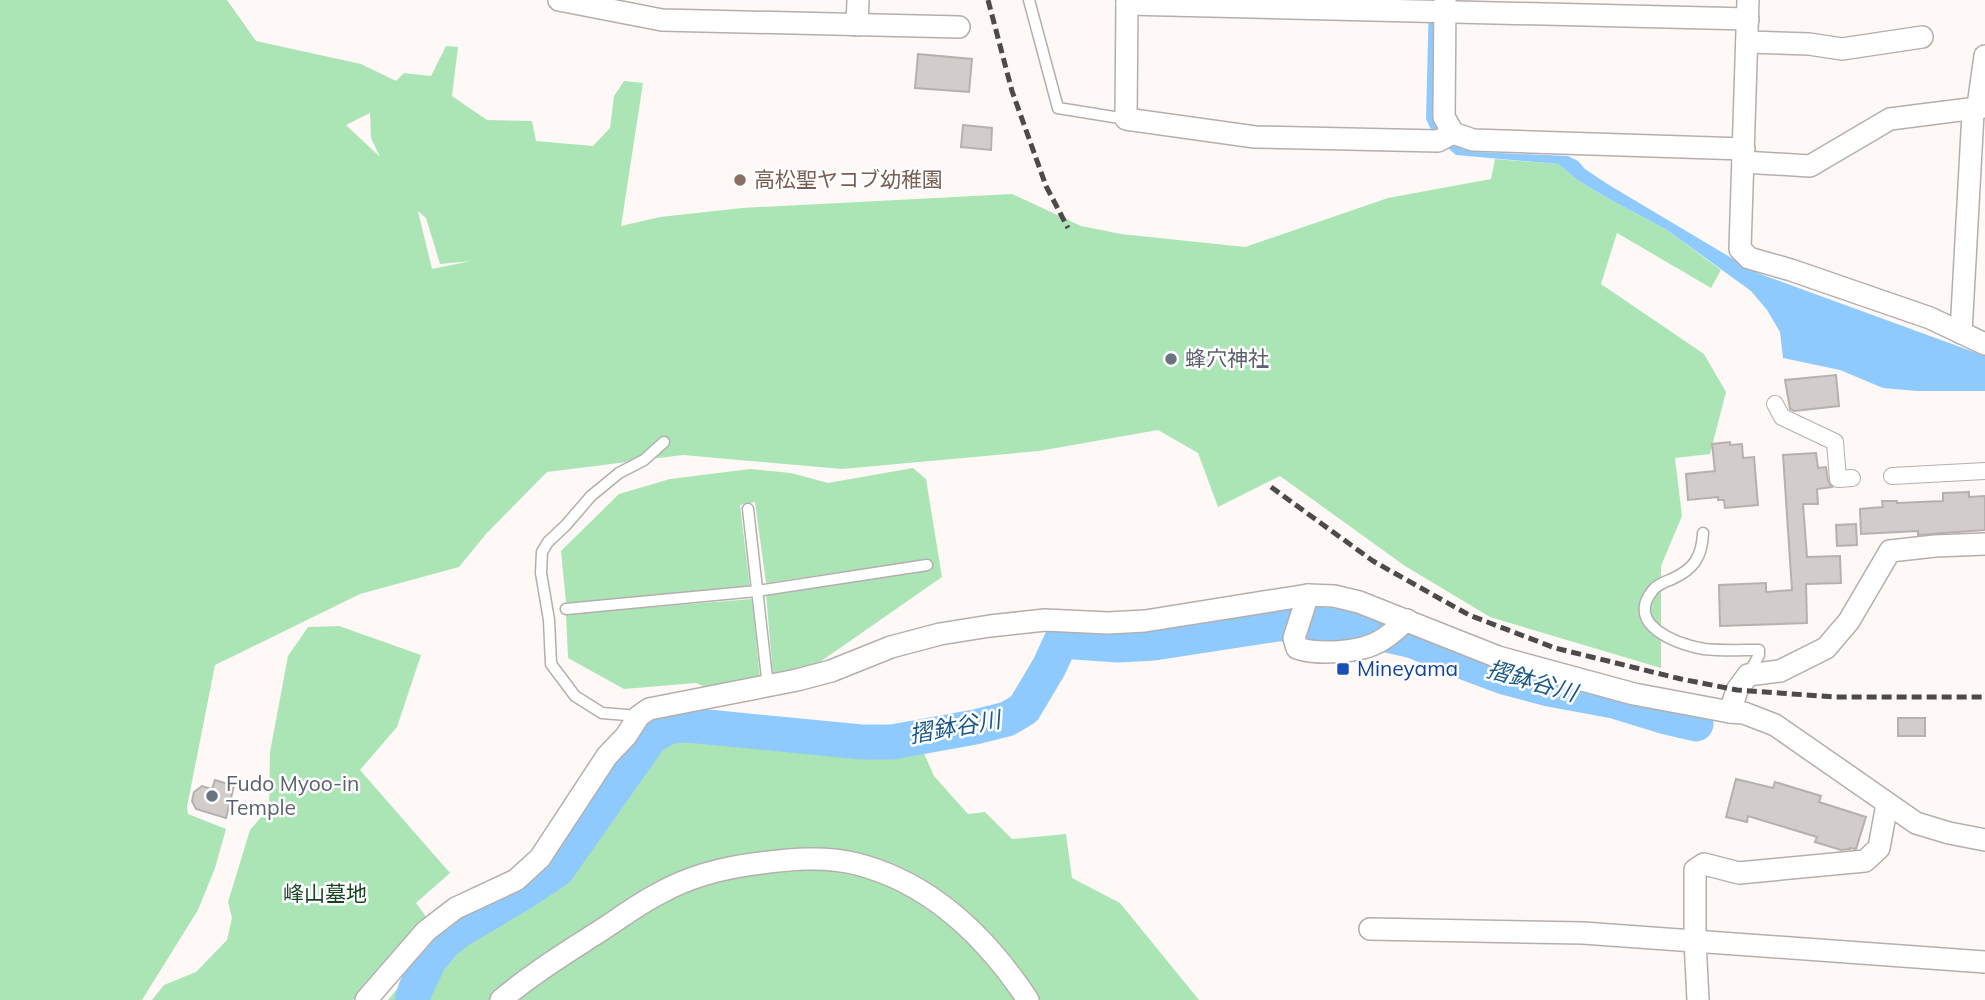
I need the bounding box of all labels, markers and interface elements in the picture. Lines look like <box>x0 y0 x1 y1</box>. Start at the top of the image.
place label: 高松聖ヤコブ幼稚園 <box>754 166 943 192</box>
marker: 高松聖ヤコブ幼稚園 <box>732 172 748 188</box>
place label: 蜂穴神社 <box>1185 345 1269 371</box>
marker: 蜂穴神社 <box>1163 351 1179 367</box>
water label: 摺鉢谷川 <box>1484 654 1583 708</box>
place label: Mineyama <box>1357 655 1458 681</box>
marker: Mineyama <box>1335 661 1351 677</box>
water label: 摺鉢谷川 <box>907 704 1006 749</box>
place label: Fudo Myoo-in Temple <box>226 770 359 820</box>
marker: Fudo Myoo-in Temple <box>204 788 220 804</box>
park label: 峰山墓地 <box>283 880 367 906</box>

